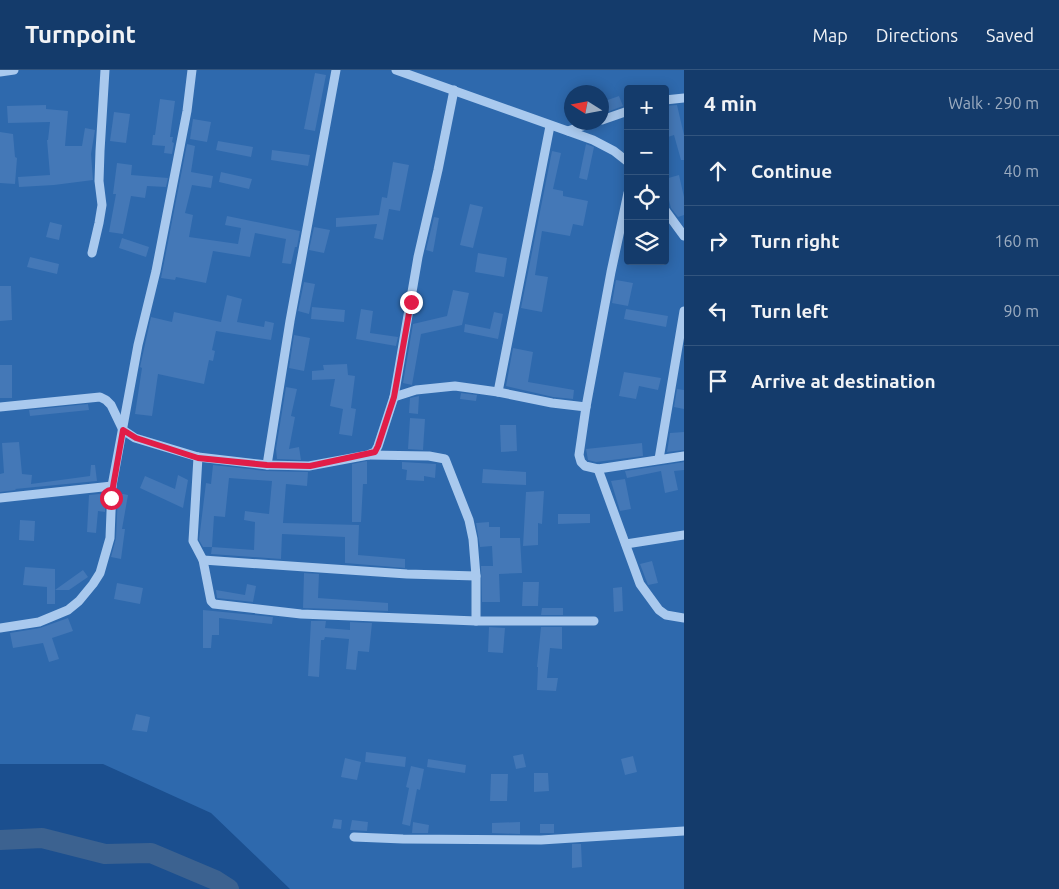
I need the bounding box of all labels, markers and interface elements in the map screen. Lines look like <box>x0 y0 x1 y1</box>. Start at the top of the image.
text: Turnpoint <box>25 21 136 48</box>
text: Map <box>812 25 848 45</box>
text: Directions <box>876 25 958 45</box>
text: Saved <box>986 25 1034 45</box>
north arrow <box>564 85 609 130</box>
map controls <box>624 85 669 265</box>
button: + <box>624 85 669 130</box>
text: 4 min <box>704 91 757 115</box>
text: Walk · 290 m <box>948 94 1039 112</box>
button: − <box>624 130 669 175</box>
icon: ahead <box>704 157 732 185</box>
text: Continue <box>751 160 832 182</box>
text: 40 m <box>1003 162 1039 180</box>
button: locate <box>624 175 669 220</box>
button: layers <box>624 220 669 265</box>
icon: right <box>704 227 732 255</box>
text: Turn right <box>751 230 839 252</box>
text: 160 m <box>994 232 1039 250</box>
route end <box>400 291 423 314</box>
icon: left <box>704 297 732 325</box>
text: Turn left <box>751 300 829 322</box>
text: 90 m <box>1003 302 1039 320</box>
icon: arrive <box>704 367 732 395</box>
text: Arrive at destination <box>751 370 936 392</box>
route start <box>100 487 123 510</box>

